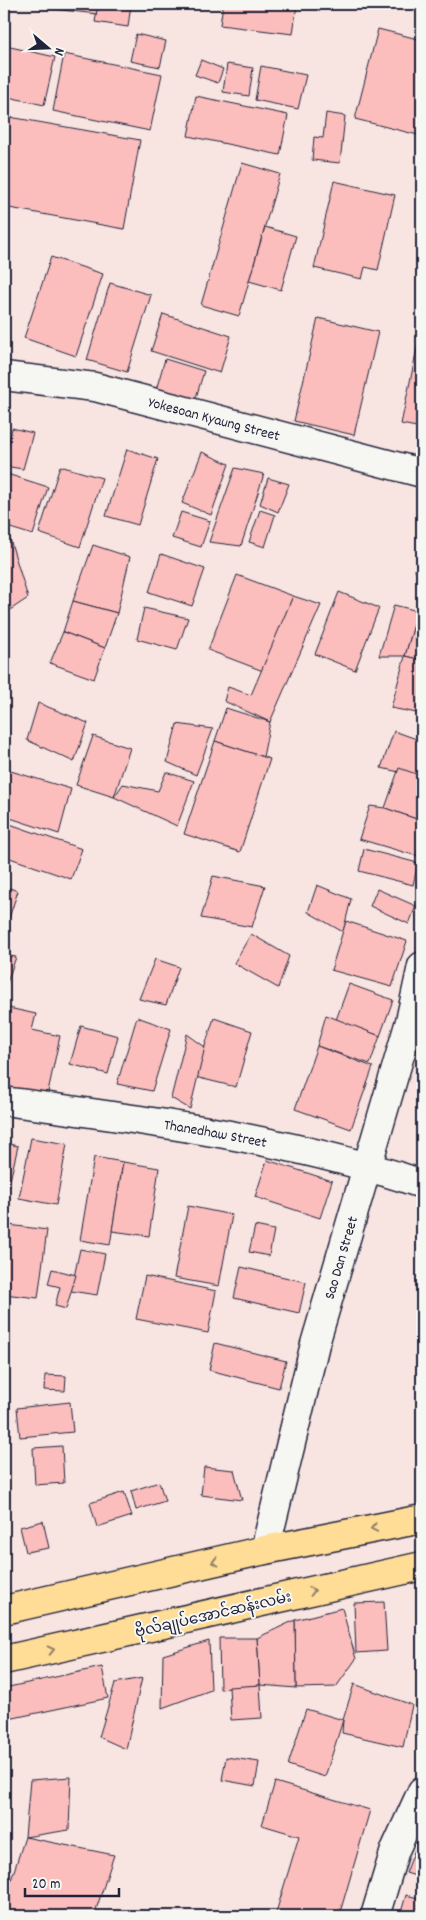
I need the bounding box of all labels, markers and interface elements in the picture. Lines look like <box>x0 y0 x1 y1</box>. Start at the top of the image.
north arrow <box>22 22 72 72</box>
text: N <box>48 45 69 58</box>
street label: Yokesoan Kyaung Street <box>146 392 282 448</box>
street label: Thanedhaw Street <box>162 1115 269 1155</box>
street label: Sao Dan Street <box>320 1214 365 1302</box>
one-way arrow <box>370 1523 379 1533</box>
one-way arrow <box>211 1556 220 1567</box>
street label: ဗိုလ်ချုပ်အောင်ဆန်းလမ်း <box>133 1586 294 1645</box>
one-way arrow <box>308 1586 317 1597</box>
one-way arrow <box>47 1645 56 1656</box>
scale bar <box>25 1865 119 1897</box>
text: 20 m <box>32 1874 60 1896</box>

